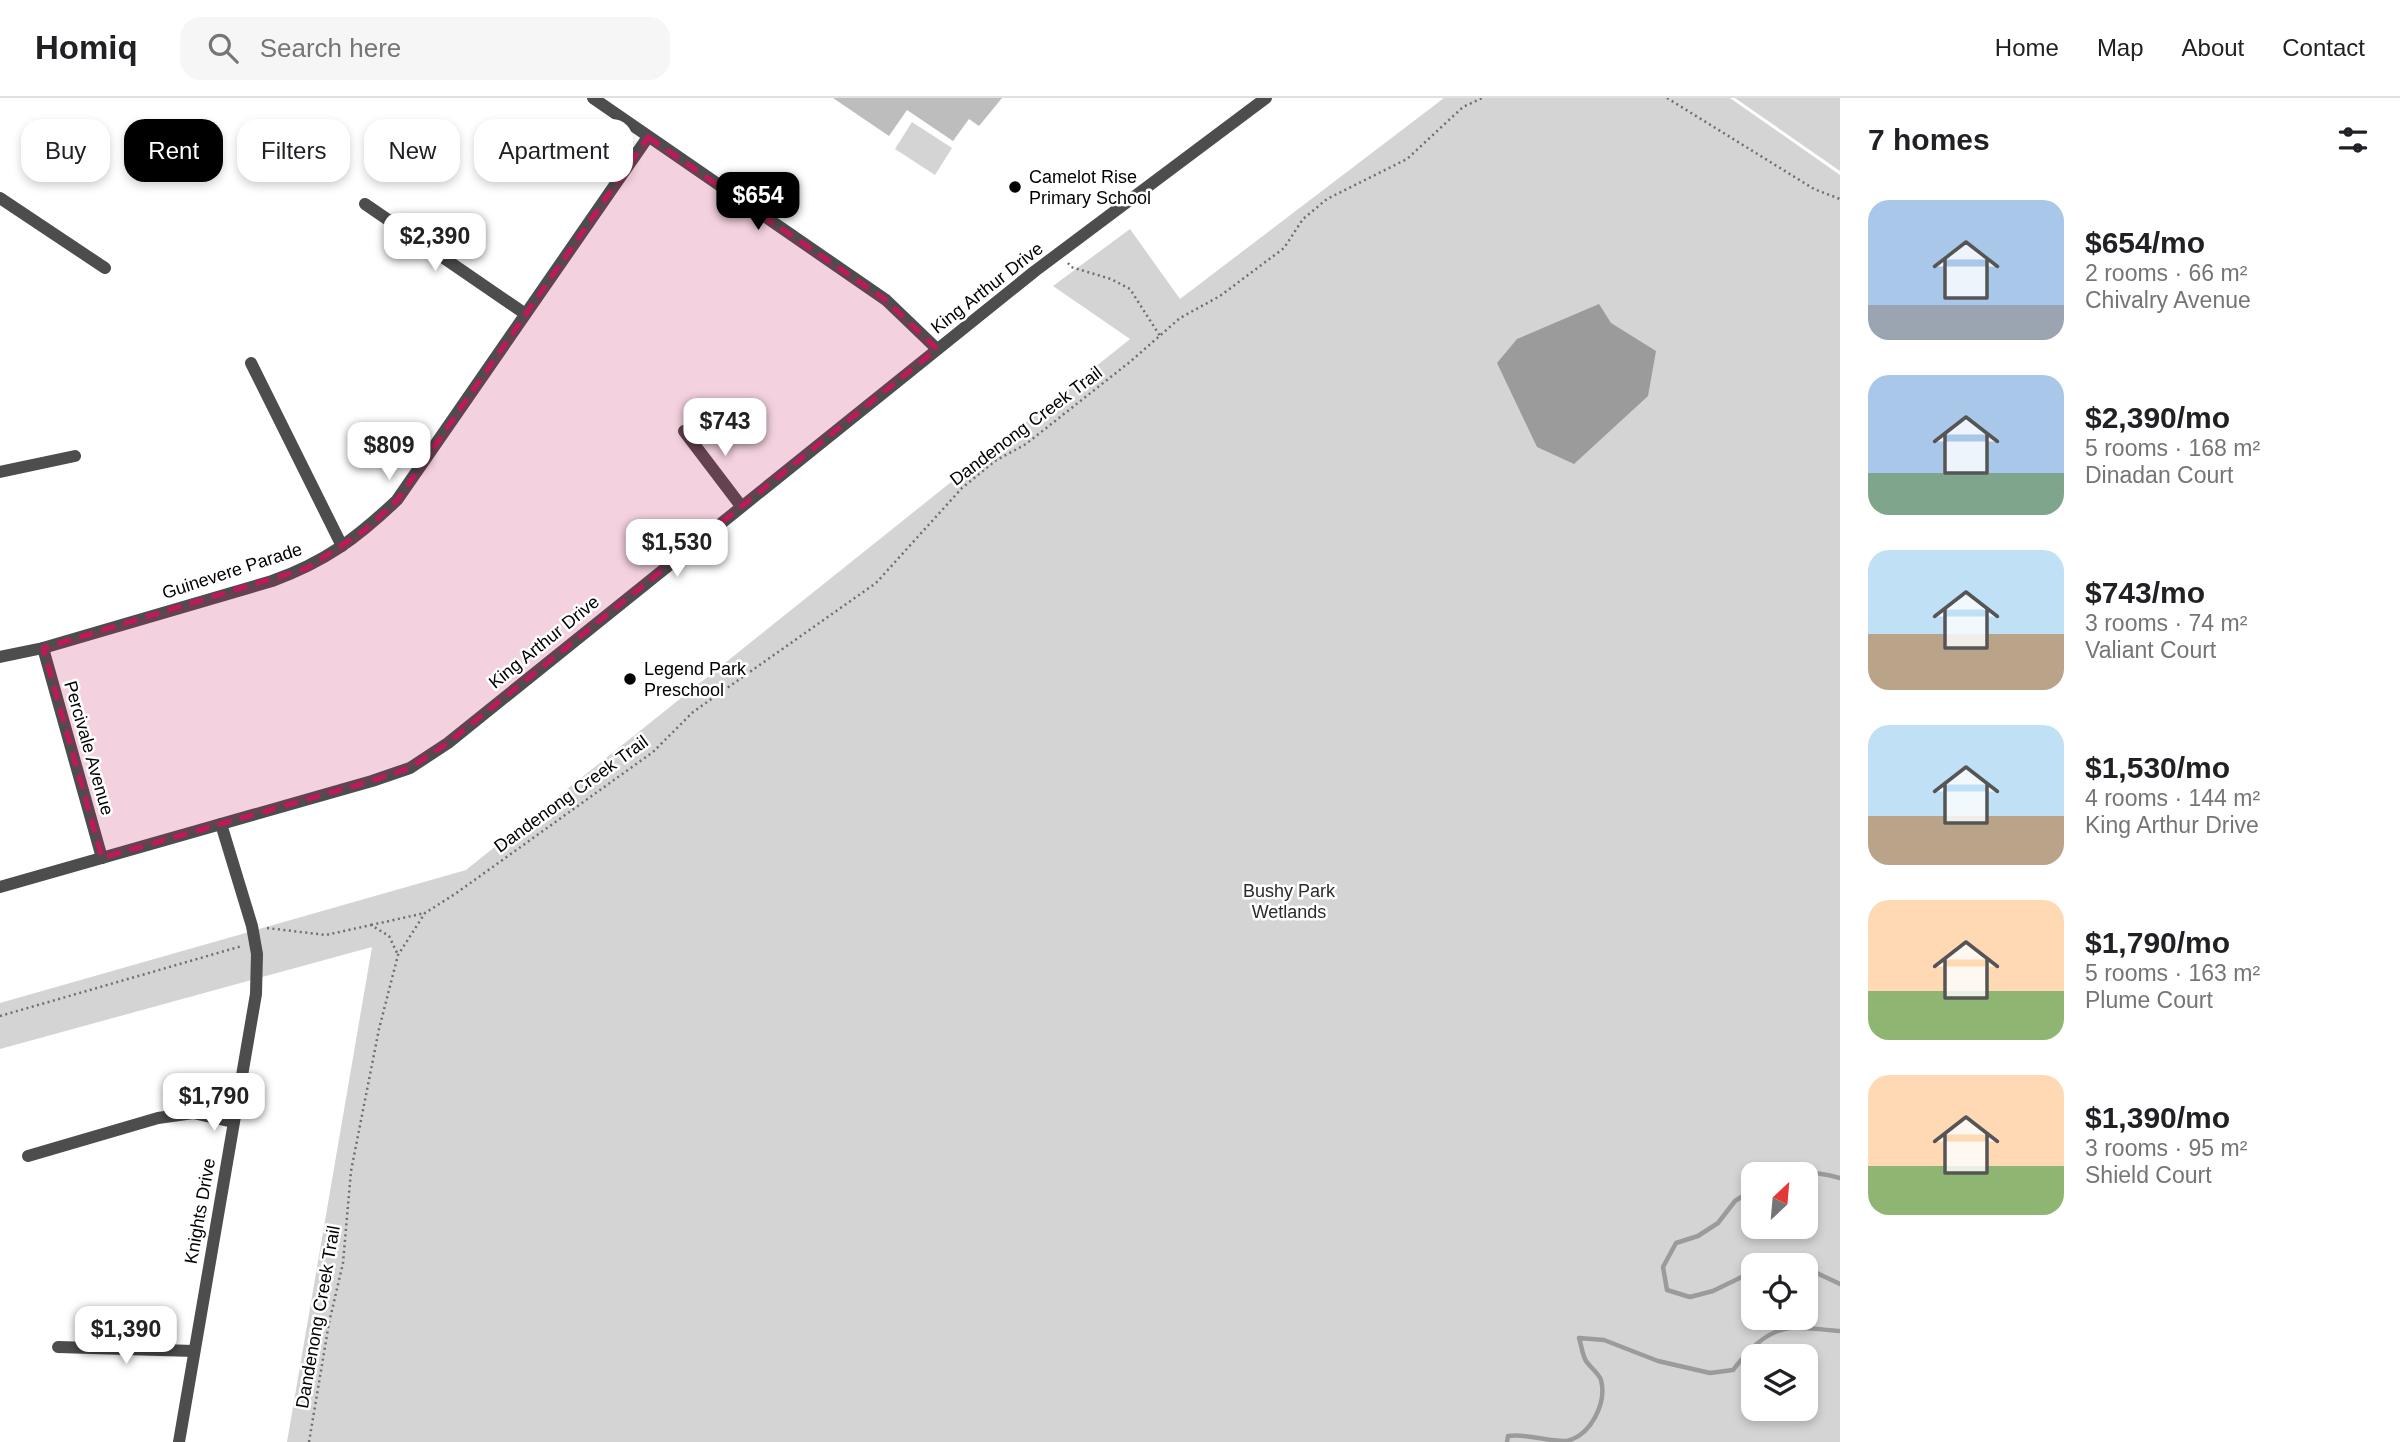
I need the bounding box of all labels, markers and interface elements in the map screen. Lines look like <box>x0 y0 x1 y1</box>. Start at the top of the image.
search box <box>180 17 670 80</box>
text: Homiq <box>35 29 138 66</box>
icon: search <box>204 29 242 67</box>
text: Search here <box>260 33 401 63</box>
text: Home <box>1995 34 2059 61</box>
text: Map <box>2097 34 2144 61</box>
text: About <box>2182 34 2244 61</box>
text: Contact <box>2282 34 2365 61</box>
chip: Buy <box>21 119 110 182</box>
chip: Rent <box>124 119 223 182</box>
chip: Filters <box>237 119 350 182</box>
chip: New <box>364 119 460 182</box>
chip: Apartment <box>474 119 633 182</box>
icon: filters <box>2334 121 2372 159</box>
text: 7 homes <box>1868 123 1990 156</box>
place label: Camelot Rise Primary School <box>1029 167 1151 208</box>
pin: $654 <box>717 172 799 232</box>
marker: Camelot Rise Primary School <box>1007 179 1023 195</box>
text: $654 <box>732 182 784 208</box>
pin: $2,390 <box>378 214 492 273</box>
text: $2,390 <box>400 223 470 249</box>
text: $654/mo <box>2085 226 2205 259</box>
icon: home <box>1924 228 2008 312</box>
street label: King Arthur Drive <box>927 238 1047 338</box>
text: 2 rooms · 66 m² <box>2085 260 2247 286</box>
text: Chivalry Avenue <box>2085 287 2251 313</box>
street label: Dandenong Creek Trail <box>946 362 1106 490</box>
pin: $743 <box>684 398 766 458</box>
text: $2,390/mo <box>2085 401 2230 434</box>
icon: home <box>1924 403 2008 487</box>
text: $743 <box>699 408 751 434</box>
pin: $809 <box>348 422 430 482</box>
text: $809 <box>363 432 415 458</box>
text: 5 rooms · 168 m² <box>2085 435 2260 461</box>
text: Dinadan Court <box>2085 462 2233 488</box>
pin: $1,530 <box>620 519 734 579</box>
text: $1,530 <box>642 529 712 555</box>
street label: Guinevere Parade <box>159 539 305 603</box>
text: $743/mo <box>2085 576 2205 609</box>
icon: home <box>1924 578 2008 662</box>
street label: King Arthur Drive <box>485 591 603 693</box>
text: 3 rooms · 74 m² <box>2085 610 2247 636</box>
text: Valiant Court <box>2085 637 2216 663</box>
place label: Legend Park Preschool <box>644 659 747 700</box>
marker: Legend Park Preschool <box>622 671 638 687</box>
street label: Percivale Avenue <box>60 679 118 817</box>
street label: Dandenong Creek Trail <box>490 732 652 856</box>
text: $1,530/mo <box>2085 751 2230 784</box>
icon: home <box>1924 753 2008 837</box>
text: 4 rooms · 144 m² <box>2085 785 2260 811</box>
text: King Arthur Drive <box>2085 812 2259 838</box>
park label: Bushy Park Wetlands <box>1243 881 1336 922</box>
text: $1,790/mo <box>2085 926 2230 959</box>
icon: home <box>1924 928 2008 1012</box>
text: 5 rooms · 163 m² <box>2085 960 2260 986</box>
text: Plume Court <box>2085 987 2213 1013</box>
pin: $1,790 <box>157 1074 271 1133</box>
text: $1,790 <box>179 1083 249 1109</box>
text: $1,390/mo <box>2085 1101 2230 1134</box>
icon: home <box>1924 1103 2008 1187</box>
text: 3 rooms · 95 m² <box>2085 1135 2247 1161</box>
street label: Knights Drive <box>181 1157 219 1265</box>
north arrow <box>1741 1162 1818 1239</box>
map controls <box>1741 1162 1818 1421</box>
text: Shield Court <box>2085 1162 2212 1188</box>
street label: Dandenong Creek Trail <box>292 1224 344 1410</box>
button: locate <box>1741 1253 1818 1330</box>
pin: $1,390 <box>69 1306 183 1366</box>
text: $1,390 <box>91 1316 161 1342</box>
button: layers <box>1741 1344 1818 1421</box>

